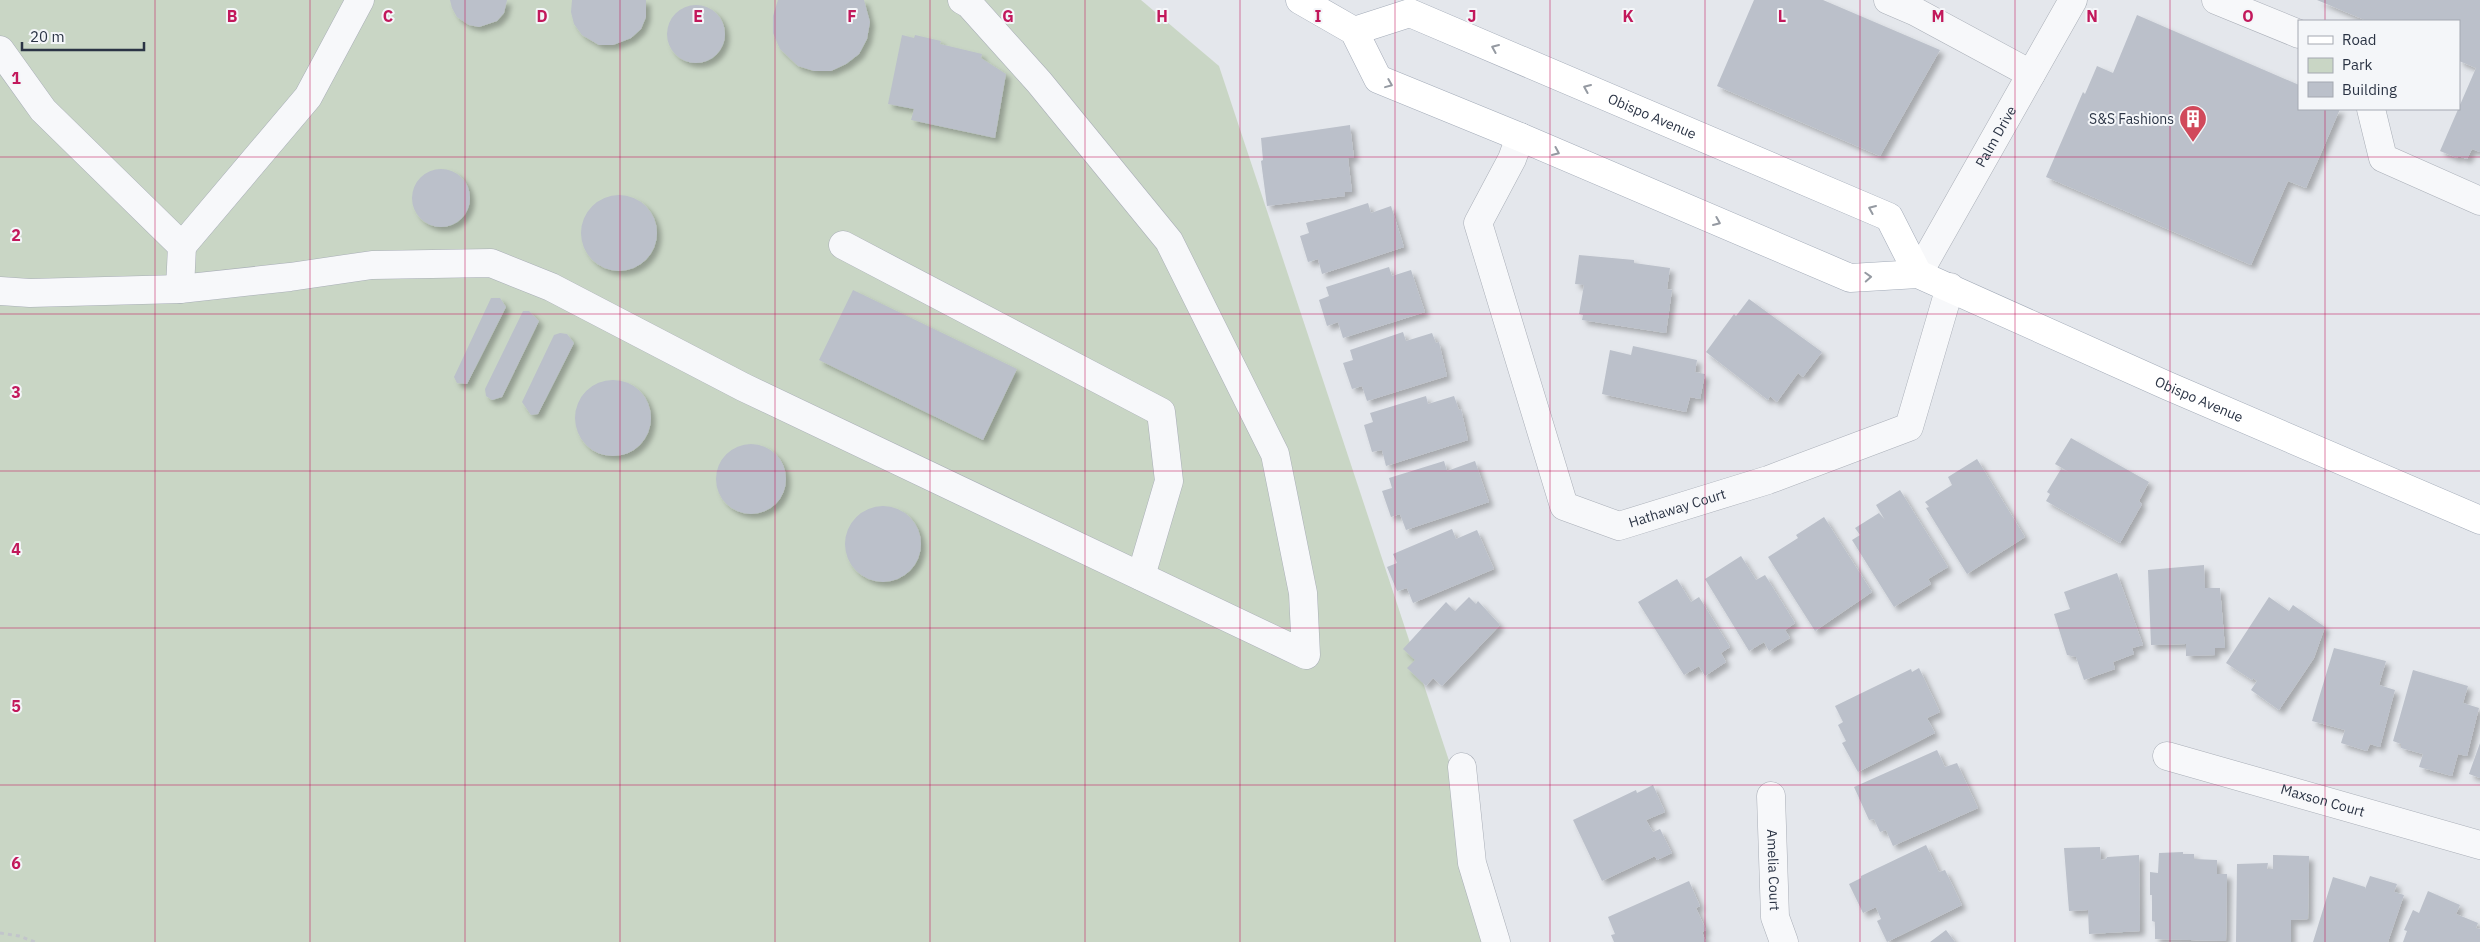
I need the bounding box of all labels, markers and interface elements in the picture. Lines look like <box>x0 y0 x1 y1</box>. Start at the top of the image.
text: B <box>227 6 238 26</box>
text: C <box>383 6 393 26</box>
text: D <box>536 6 548 26</box>
text: E <box>693 6 703 26</box>
text: F <box>847 6 857 26</box>
text: G <box>1002 6 1014 26</box>
text: H <box>1156 6 1168 26</box>
text: I <box>1315 6 1322 26</box>
text: J <box>1468 6 1476 26</box>
text: K <box>1622 6 1634 26</box>
text: L <box>1778 6 1786 26</box>
text: M <box>1931 6 1945 26</box>
text: N <box>2086 6 2098 26</box>
text: O <box>2242 6 2254 26</box>
scale bar <box>22 20 145 52</box>
legend <box>2298 20 2460 110</box>
text: 20 m <box>30 27 65 46</box>
text: Road <box>2342 30 2377 49</box>
one-way arrow <box>1491 44 1500 55</box>
text: Park <box>2342 55 2372 74</box>
text: 1 <box>11 68 21 88</box>
one-way arrow <box>1384 78 1393 88</box>
text: Building <box>2342 80 2397 99</box>
one-way arrow <box>1583 83 1591 93</box>
street label: Obispo Avenue <box>1605 89 1699 143</box>
street label: Palm Drive <box>1971 102 2020 170</box>
building icon: S&S Fashions <box>2178 104 2208 143</box>
place label: S&S Fashions <box>2089 110 2174 128</box>
one-way arrow <box>1551 145 1560 156</box>
one-way arrow <box>1868 205 1877 216</box>
one-way arrow <box>1712 216 1721 226</box>
text: 2 <box>11 225 21 245</box>
one-way arrow <box>1864 272 1872 283</box>
street label: Obispo Avenue <box>2152 372 2246 426</box>
text: 3 <box>11 382 21 402</box>
street label: Hathaway Court <box>1626 485 1728 532</box>
text: 4 <box>11 539 21 559</box>
text: 5 <box>11 696 21 716</box>
street label: Maxson Court <box>2279 780 2367 821</box>
street label: Amelia Court <box>1763 829 1784 911</box>
text: 6 <box>11 853 21 873</box>

